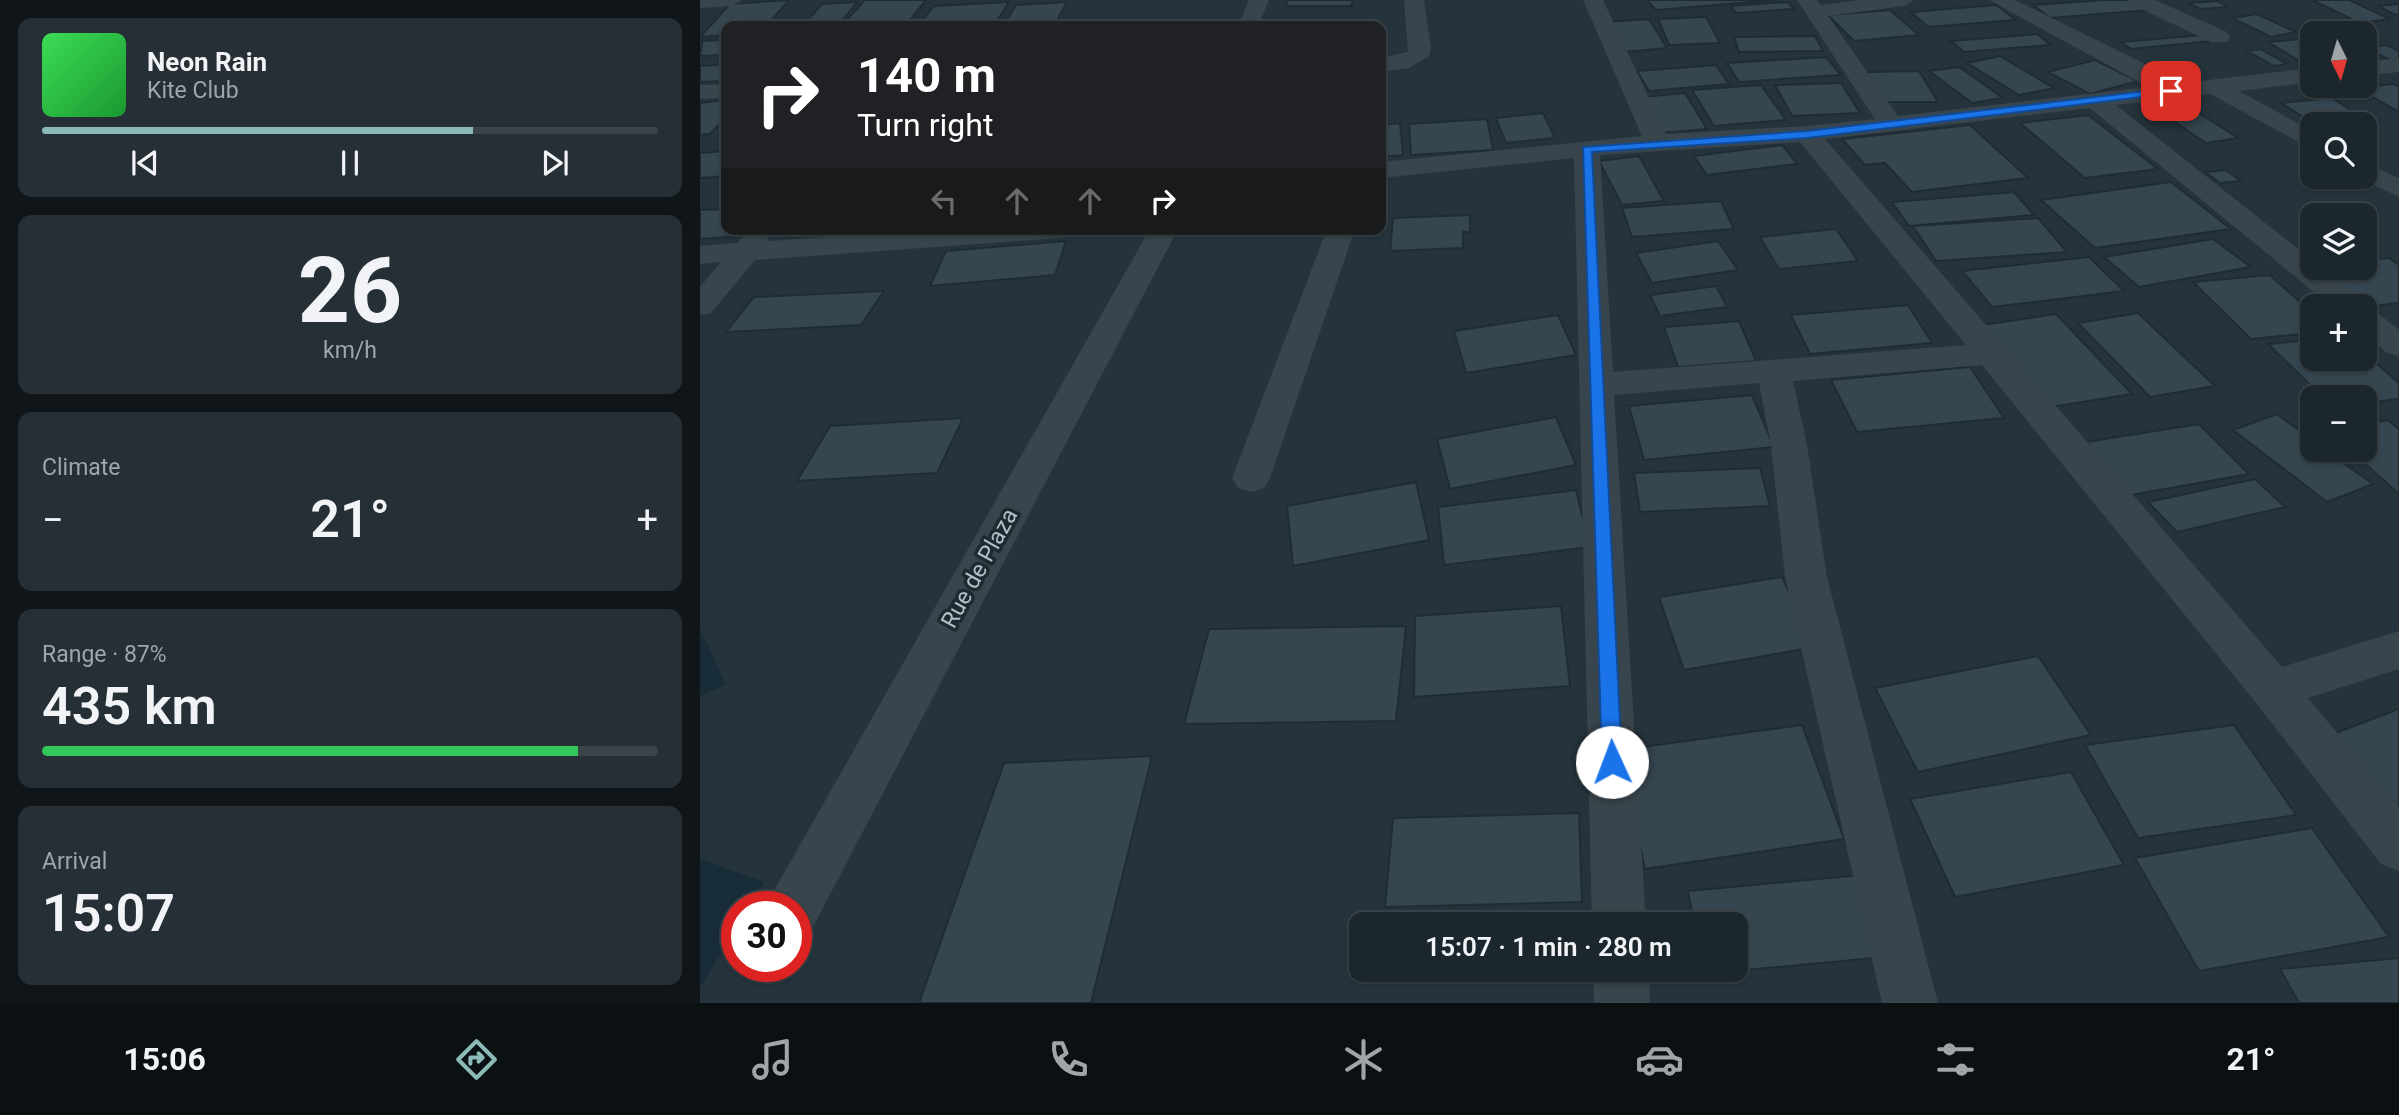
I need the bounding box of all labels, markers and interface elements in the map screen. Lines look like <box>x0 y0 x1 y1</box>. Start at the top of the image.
north arrow <box>2300 21 2376 98</box>
map controls <box>2300 21 2377 462</box>
text: Neon Rain <box>147 47 267 77</box>
text: 140 m <box>857 47 996 104</box>
icon: right <box>742 49 833 140</box>
pin <box>2141 61 2201 121</box>
icon: arrive <box>2152 72 2190 110</box>
text: Kite Club <box>147 77 239 104</box>
text: Turn right <box>857 106 993 144</box>
button: search <box>2300 112 2377 189</box>
icon: previous <box>126 144 164 182</box>
icon: pause <box>331 144 369 182</box>
icon: next <box>536 144 574 182</box>
icon: left <box>925 182 963 220</box>
icon: ahead <box>998 182 1036 220</box>
icon: ahead <box>1071 182 1109 220</box>
icon: right <box>1144 182 1182 220</box>
button: layers <box>2300 203 2377 280</box>
text: 26 <box>298 238 402 344</box>
button: + <box>2300 294 2377 371</box>
text: km/h <box>323 337 377 364</box>
button: − <box>2300 385 2377 462</box>
text: Climate <box>42 454 121 481</box>
text: 21° <box>310 489 390 550</box>
text: − <box>42 498 64 542</box>
text: + <box>636 498 658 542</box>
street label: Rue de Plaza <box>936 504 1023 633</box>
text: Range · 87% <box>42 641 167 668</box>
text: 435 km <box>42 676 217 737</box>
position arrow <box>1575 725 1649 799</box>
text: Arrival <box>42 848 107 875</box>
text: 15:07 <box>42 883 175 944</box>
speed limit sign: 30 <box>721 891 812 982</box>
text: 15:07 · 1 min · 280 m <box>1425 932 1672 962</box>
icon: directions <box>452 1035 501 1084</box>
icon: music <box>748 1035 797 1084</box>
icon: phone <box>1044 1035 1093 1084</box>
icon: climate <box>1339 1035 1388 1084</box>
icon: car <box>1635 1035 1684 1084</box>
icon: filters <box>1931 1035 1980 1084</box>
text: 15:06 <box>123 1040 206 1078</box>
text: 21° <box>2226 1040 2276 1078</box>

